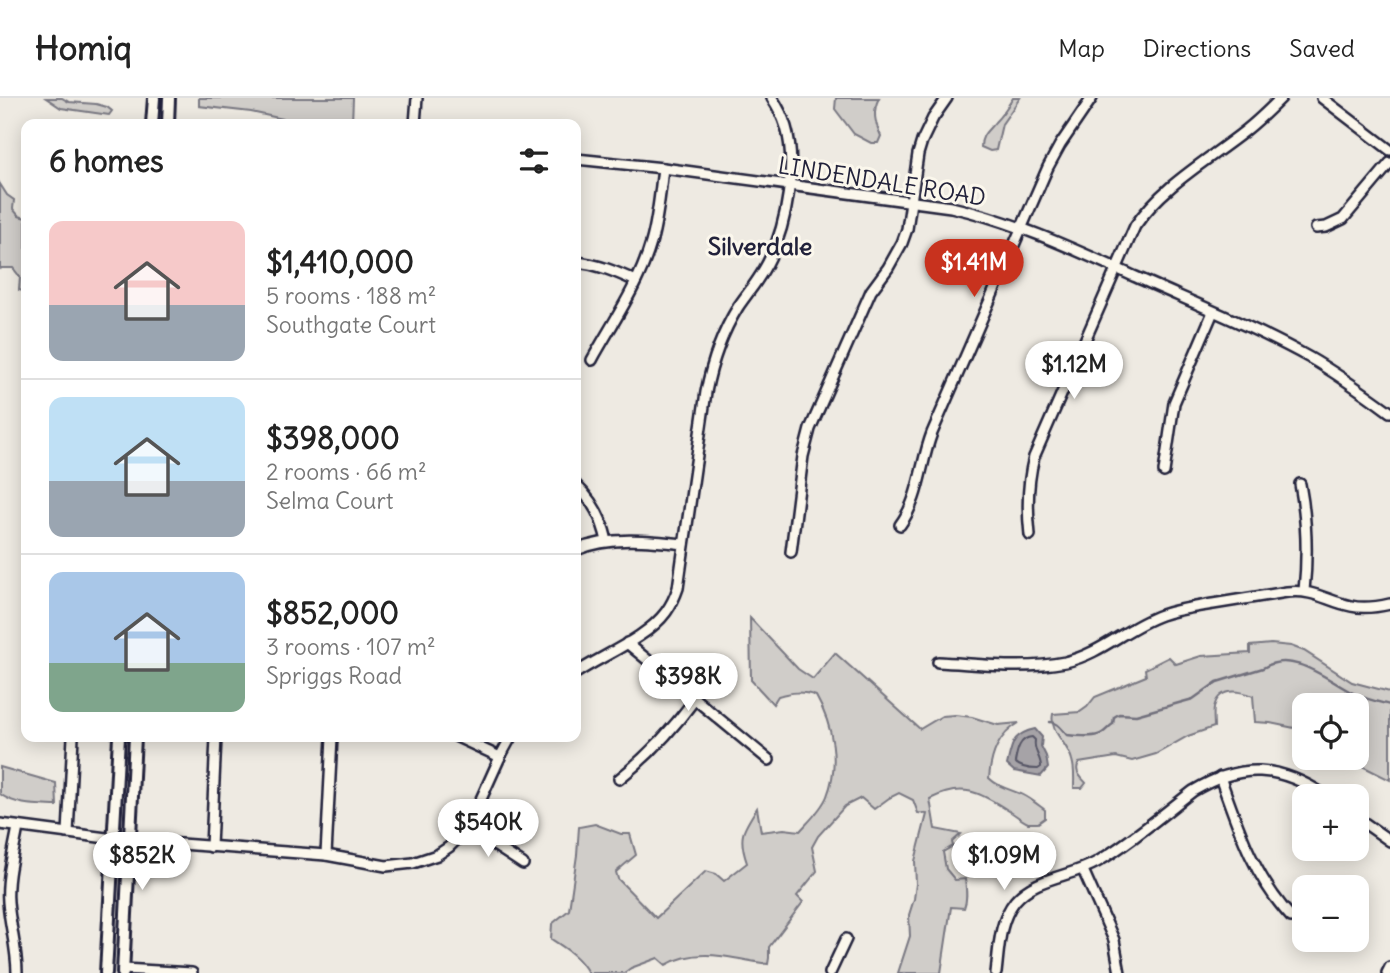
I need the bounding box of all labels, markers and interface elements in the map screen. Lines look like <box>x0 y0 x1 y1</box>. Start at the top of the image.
text: Homiq <box>35 27 132 69</box>
text: Map <box>1058 33 1105 63</box>
text: Directions <box>1143 33 1251 63</box>
text: Saved <box>1289 33 1355 63</box>
text: 6 homes <box>49 142 164 180</box>
icon: filters <box>515 142 553 180</box>
street label: LINDENDALE ROAD <box>776 150 988 212</box>
district label: Silverdale <box>708 231 812 261</box>
pin: $1.41M <box>917 240 1031 299</box>
text: $1,410,000 <box>266 243 414 281</box>
text: $1.41M <box>941 247 1007 276</box>
icon: home <box>105 249 189 333</box>
text: 5 rooms · 188 m² <box>266 281 436 310</box>
text: Southgate Court <box>266 310 436 339</box>
pin: $1.12M <box>1017 342 1131 401</box>
text: $1.12M <box>1041 349 1107 378</box>
text: $398,000 <box>266 419 400 457</box>
icon: home <box>105 425 189 509</box>
text: 2 rooms · 66 m² <box>266 457 427 486</box>
text: Selma Court <box>266 486 394 515</box>
text: $852,000 <box>266 594 399 632</box>
icon: home <box>105 600 189 684</box>
text: 3 rooms · 107 m² <box>266 632 436 661</box>
pin: $398K <box>639 654 737 713</box>
text: Spriggs Road <box>266 661 402 690</box>
text: $398K <box>655 661 721 690</box>
map controls <box>1292 693 1369 952</box>
button: locate <box>1292 693 1369 770</box>
button: + <box>1292 784 1369 861</box>
pin: $540K <box>439 800 537 859</box>
text: $540K <box>454 807 522 836</box>
pin: $852K <box>93 832 191 892</box>
pin: $1.09M <box>947 832 1061 892</box>
text: $852K <box>109 840 175 869</box>
text: $1.09M <box>967 840 1041 869</box>
button: − <box>1292 875 1369 952</box>

